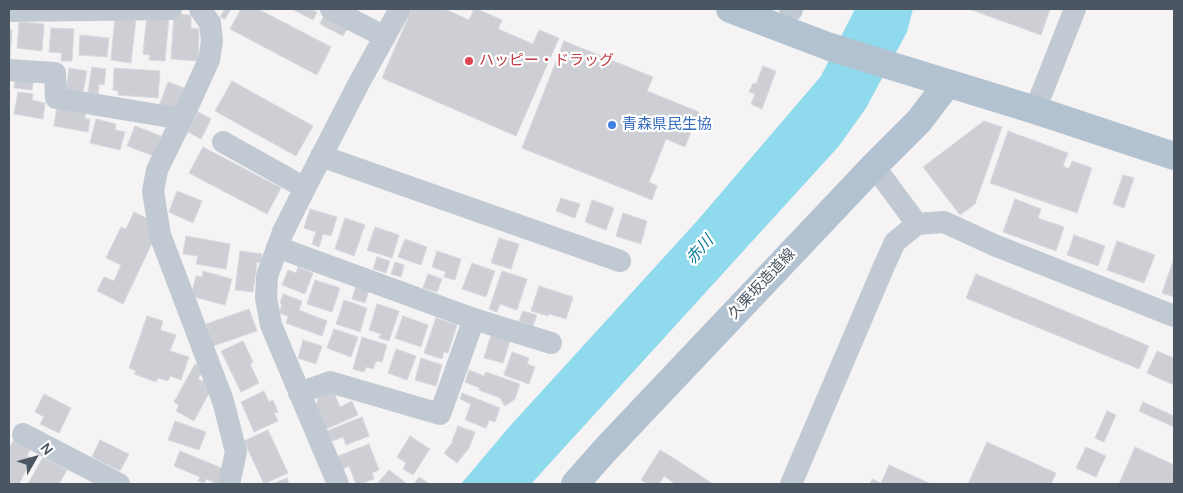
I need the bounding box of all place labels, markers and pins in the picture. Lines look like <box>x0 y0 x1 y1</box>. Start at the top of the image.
place label: ハッピー・ドラッグ <box>479 52 614 70</box>
marker: ハッピー・ドラッグ <box>463 55 475 67</box>
place label: 青森県民生協 <box>622 116 712 134</box>
marker: 青森県民生協 <box>606 119 618 131</box>

